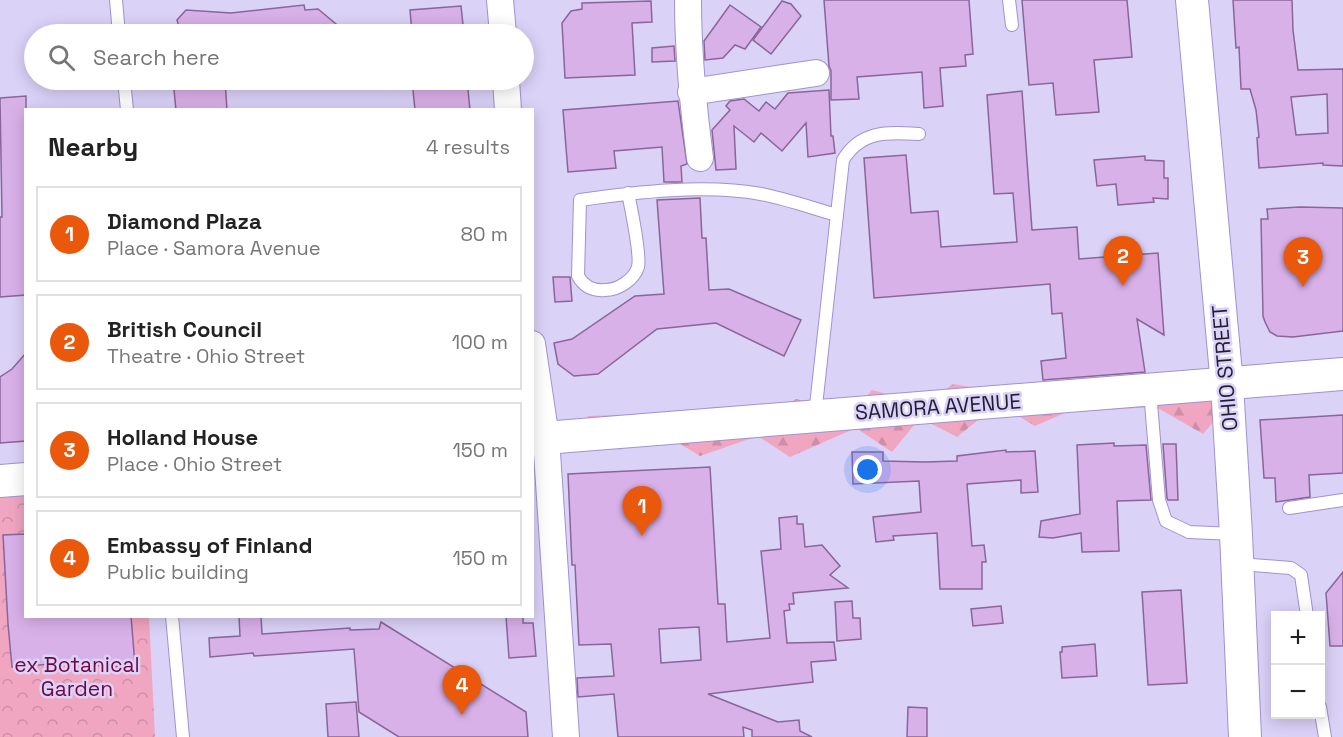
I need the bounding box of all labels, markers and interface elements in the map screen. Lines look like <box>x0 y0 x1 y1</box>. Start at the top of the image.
search box <box>24 24 534 90</box>
icon: search <box>45 41 78 74</box>
text: Search here <box>93 43 220 71</box>
text: Nearby <box>48 130 138 164</box>
text: 4 results <box>426 134 510 160</box>
text: Diamond Plaza <box>107 207 262 235</box>
text: 1 <box>65 221 74 247</box>
text: 80 m <box>460 221 508 247</box>
text: Place · Samora Avenue <box>107 235 320 261</box>
pin: 2 <box>1104 236 1142 286</box>
pin: 3 <box>1284 238 1322 287</box>
street label: OHIO STREET <box>1206 304 1243 432</box>
text: British Council <box>107 315 262 343</box>
text: 2 <box>64 329 75 355</box>
text: 100 m <box>452 329 508 355</box>
text: Theatre · Ohio Street <box>107 343 305 369</box>
street label: SAMORA AVENUE <box>854 387 1022 426</box>
text: Holland House <box>107 423 258 451</box>
text: 3 <box>63 437 76 463</box>
text: 150 m <box>453 437 508 463</box>
text: Place · Ohio Street <box>107 451 282 477</box>
your location <box>853 455 882 484</box>
pin: 1 <box>622 486 662 536</box>
text: Embassy of Finland <box>107 531 312 559</box>
text: 4 <box>63 545 76 571</box>
text: 150 m <box>453 545 508 571</box>
text: Public building <box>107 559 249 585</box>
map controls <box>1271 611 1325 719</box>
button: + <box>1271 611 1325 665</box>
park label: ex Botanical Garden <box>14 651 140 702</box>
button: − <box>1271 665 1325 719</box>
pin: 4 <box>442 666 482 715</box>

